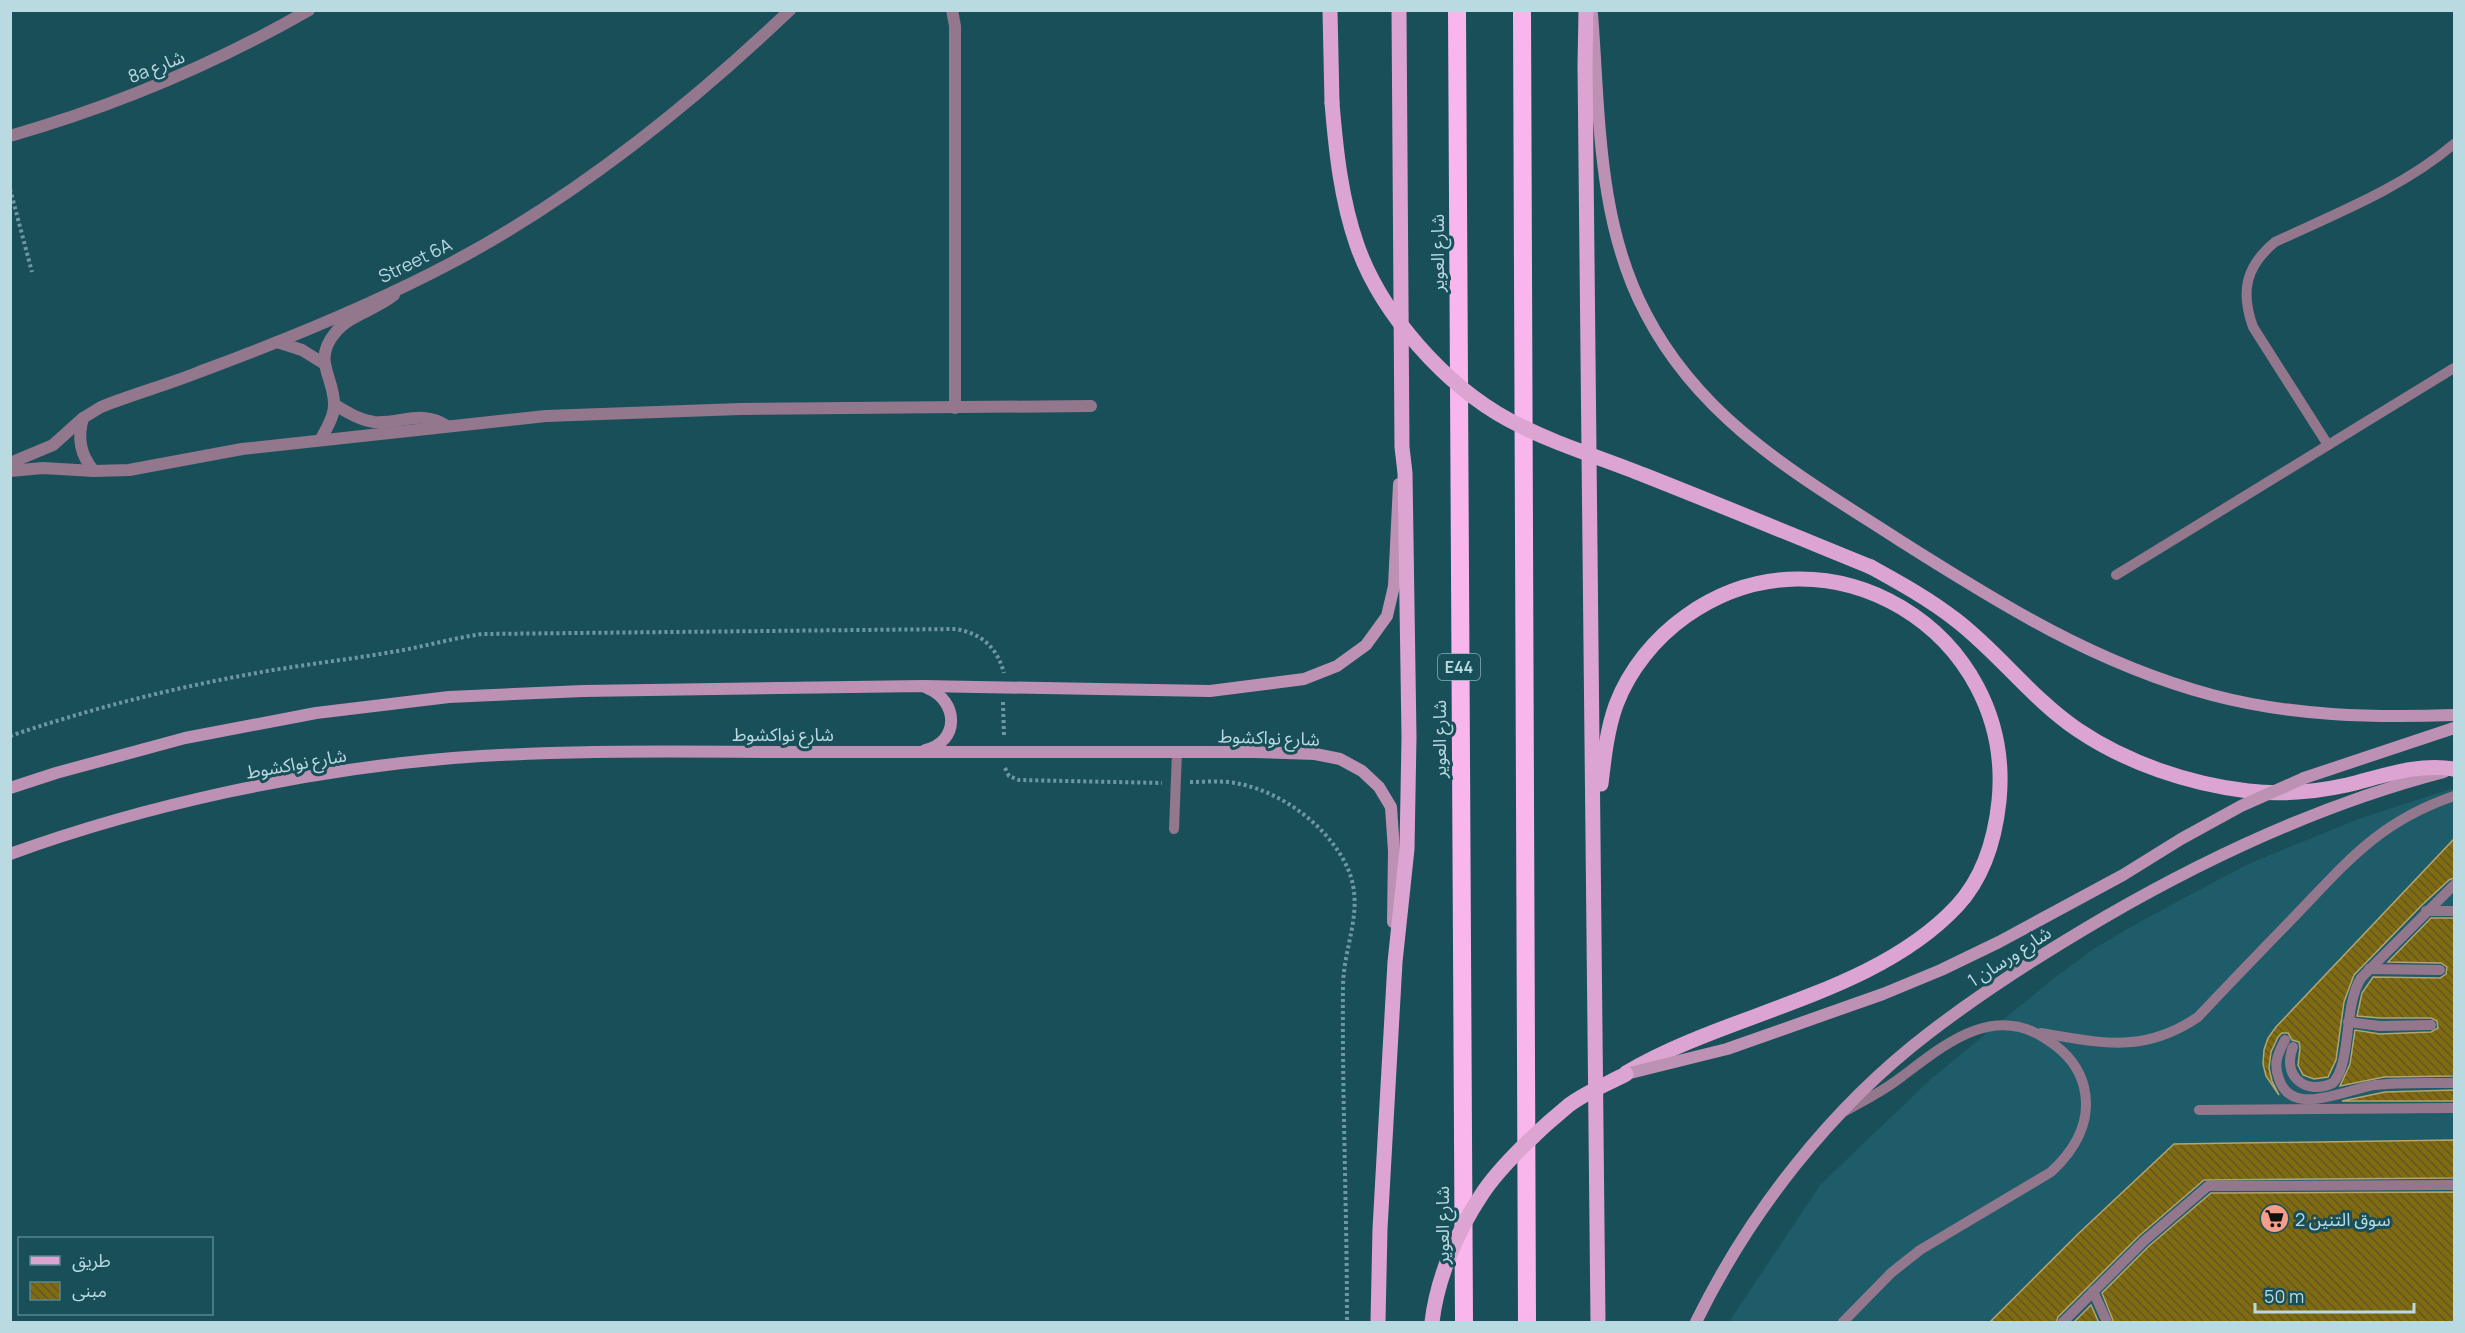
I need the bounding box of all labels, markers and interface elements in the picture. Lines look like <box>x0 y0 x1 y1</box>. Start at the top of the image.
street label: 8a شارع <box>124 44 189 91</box>
street label: شارع العوير <box>1425 214 1452 293</box>
street label: Street 6A <box>374 232 456 288</box>
road number: E44 <box>1438 654 1480 680</box>
street label: شارع العوير <box>1427 700 1454 779</box>
street label: شارع نواكشوط <box>732 722 834 749</box>
street label: شارع نواكشوط <box>1218 723 1320 754</box>
street label: شارع نواكشوط <box>244 742 349 787</box>
street label: شارع ورسان 1 <box>1963 920 2057 994</box>
street label: شارع العوير <box>1430 1186 1457 1265</box>
supermarket icon: سوق التنين 2 <box>2258 1203 2290 1235</box>
place label: سوق التنين 2 <box>2295 1207 2391 1231</box>
legend <box>18 1237 213 1315</box>
text: طريق <box>72 1248 111 1272</box>
scale bar <box>2255 1276 2414 1314</box>
text: مبنى <box>72 1278 107 1302</box>
text: 50 m <box>2264 1284 2304 1308</box>

